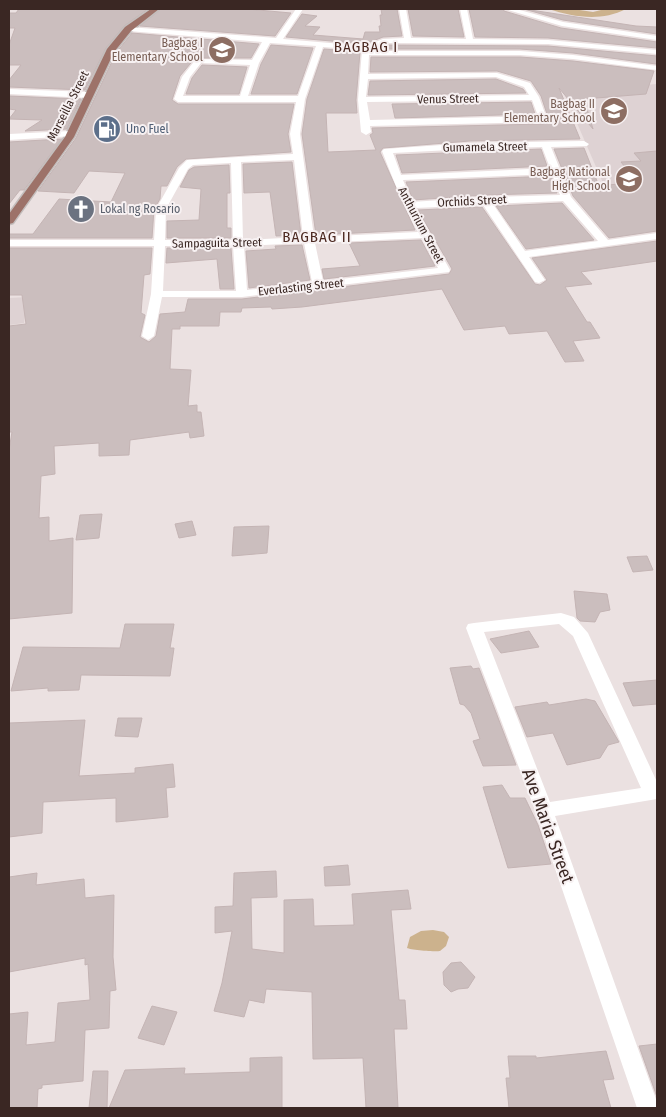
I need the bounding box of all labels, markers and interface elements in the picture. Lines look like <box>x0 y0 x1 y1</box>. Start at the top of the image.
school or university icon: Bagbag I Elementary School <box>207 35 237 65</box>
place label: Bagbag I Elementary School <box>112 36 203 64</box>
district label: BAGBAG I <box>334 38 398 56</box>
street label: Marseilla Street <box>44 68 92 143</box>
street label: Venus Street <box>417 91 479 107</box>
school or university icon: Bagbag II Elementary School <box>599 96 629 126</box>
place label: Bagbag II Elementary School <box>504 97 595 125</box>
fuel station icon: Uno Fuel <box>92 114 122 144</box>
place label: Uno Fuel <box>126 122 169 136</box>
street label: Gumamela Street <box>443 139 528 155</box>
school or university icon: Bagbag National High School <box>614 164 644 194</box>
place label: Bagbag National High School <box>530 165 610 193</box>
street label: Anthurium Street <box>395 185 447 266</box>
street label: Orchids Street <box>437 192 507 210</box>
church icon: Lokal ng Rosario <box>66 194 96 224</box>
place label: Lokal ng Rosario <box>100 202 180 216</box>
district label: BAGBAG II <box>282 228 352 246</box>
street label: Sampaguita Street <box>172 235 262 251</box>
street label: Everlasting Street <box>257 276 345 298</box>
street label: Ave Maria Street <box>517 766 579 886</box>

